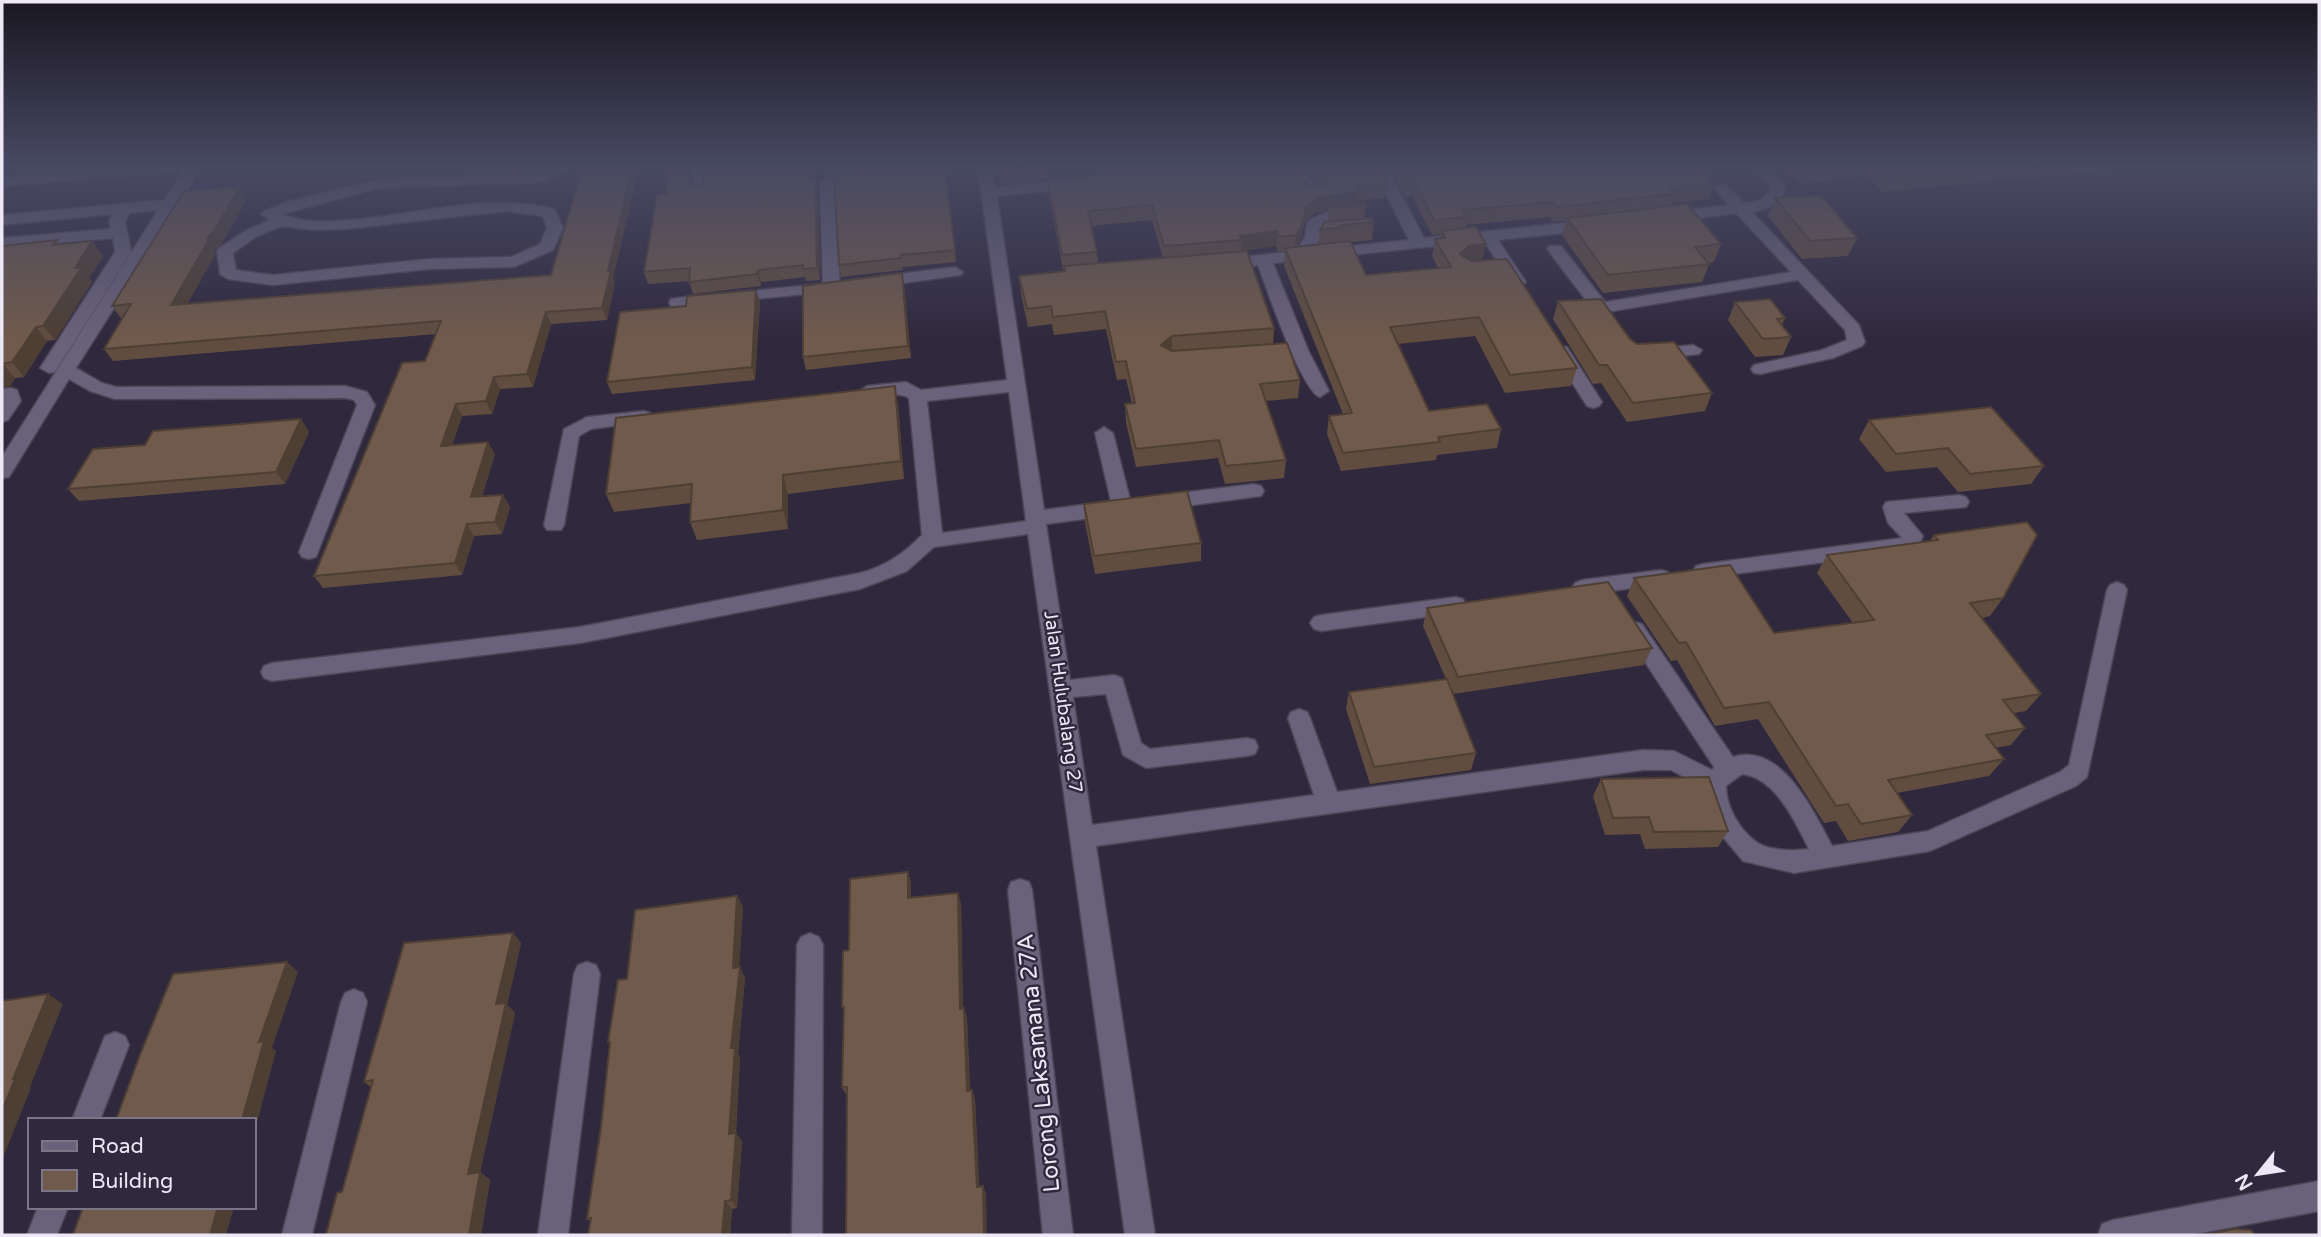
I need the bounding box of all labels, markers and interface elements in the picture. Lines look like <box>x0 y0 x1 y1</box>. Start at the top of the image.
street label: Jalan Hulubalang 27 <box>1039 609 1087 795</box>
street label: Lorong Laksamana 27A <box>1012 932 1066 1194</box>
legend <box>28 1118 256 1209</box>
text: Road <box>91 1134 144 1159</box>
north arrow <box>2223 1139 2293 1209</box>
text: Building <box>91 1169 173 1194</box>
text: N <box>2231 1170 2257 1194</box>

